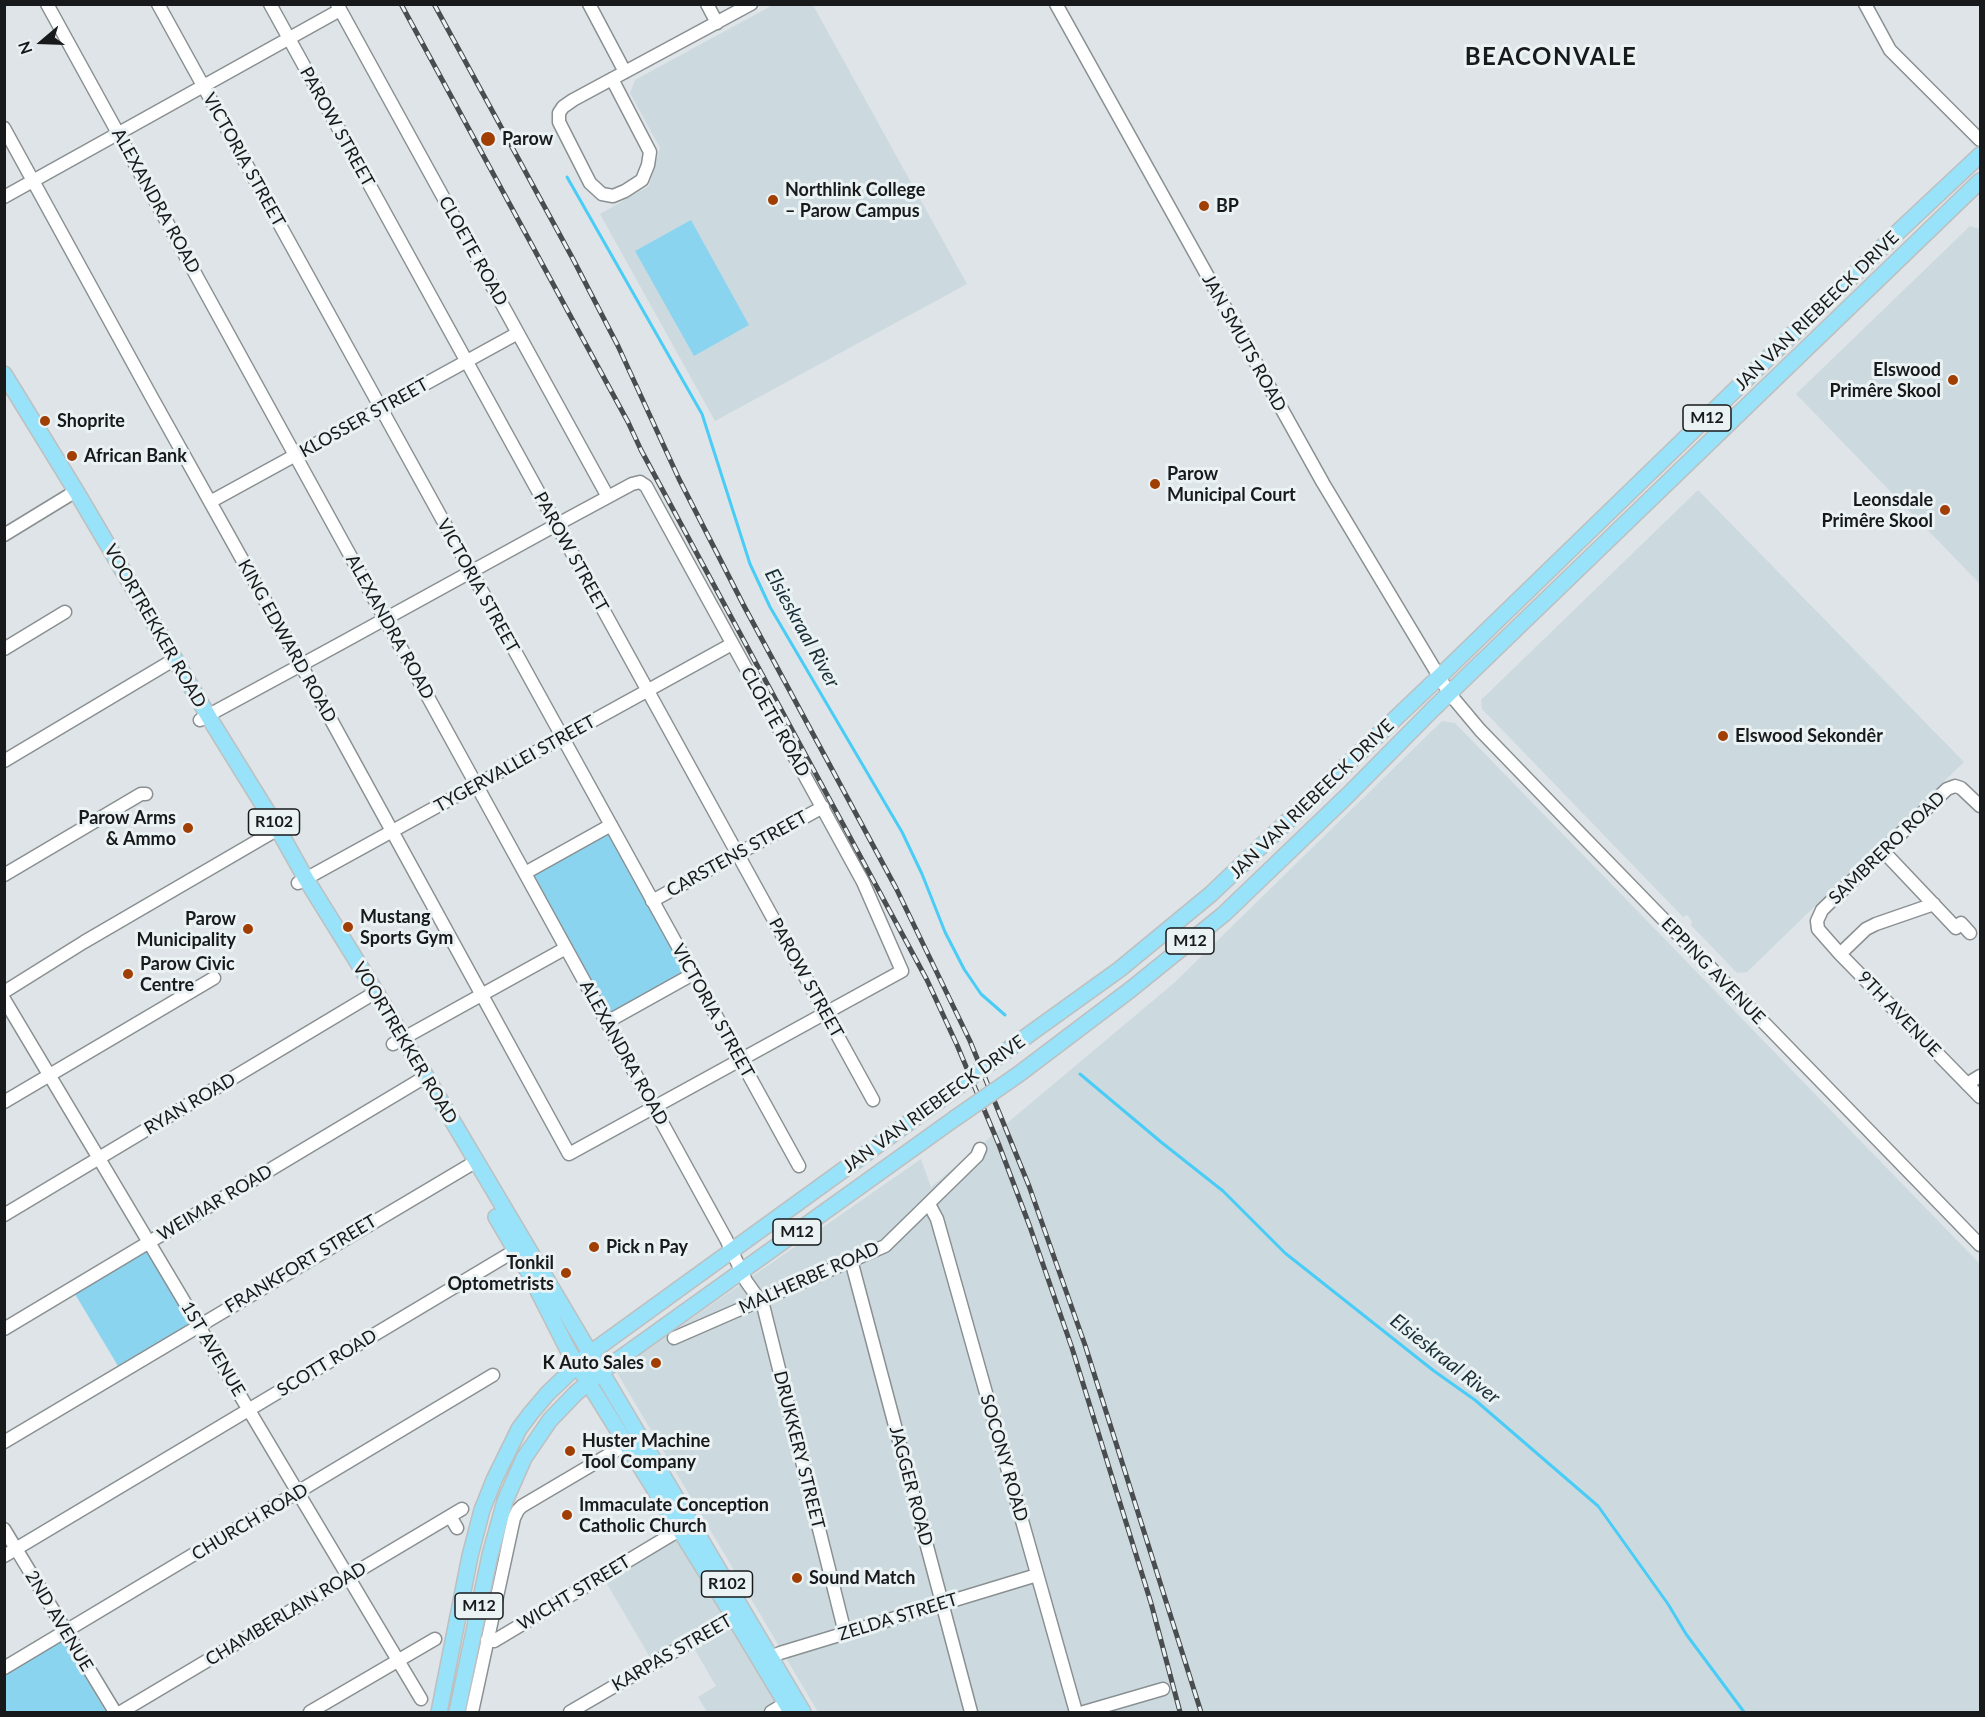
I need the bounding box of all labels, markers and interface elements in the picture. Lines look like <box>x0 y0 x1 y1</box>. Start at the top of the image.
north arrow <box>12 12 72 72</box>
text: N <box>14 39 35 57</box>
district label: BEACONVALE <box>1465 43 1637 71</box>
street label: PAROW STREET <box>295 63 379 191</box>
street label: VICTORIA STREET <box>198 89 290 231</box>
street label: ALEXANDRA ROAD <box>107 125 205 277</box>
place label: Parow <box>502 128 553 150</box>
marker: Parow <box>479 130 497 148</box>
place label: Northlink College – Parow Campus <box>785 179 925 222</box>
street label: CLOETE ROAD <box>434 192 512 310</box>
marker: Northlink College – Parow Campus <box>766 193 780 207</box>
place label: BP <box>1216 195 1239 217</box>
marker: BP <box>1197 199 1211 213</box>
street label: JAN VAN RIEBEECK DRIVE <box>1730 227 1904 395</box>
street label: JAN SMUTS ROAD <box>1197 271 1291 415</box>
place label: Elswood Primêre Skool <box>1830 359 1941 401</box>
marker: Elswood Primêre Skool <box>1946 373 1960 387</box>
street label: KLOSSER STREET <box>296 374 432 462</box>
road number: M12 <box>1683 405 1731 431</box>
place label: Shoprite <box>57 410 125 432</box>
marker: Shoprite <box>38 414 52 428</box>
place label: African Bank <box>84 445 187 467</box>
marker: African Bank <box>65 449 79 463</box>
place label: Parow Municipal Court <box>1167 463 1296 506</box>
marker: Parow Municipal Court <box>1148 477 1162 491</box>
street label: PAROW STREET <box>529 488 613 616</box>
place label: Leonsdale Primêre Skool <box>1822 489 1933 532</box>
marker: Leonsdale Primêre Skool <box>1938 503 1952 517</box>
street label: VICTORIA STREET <box>432 515 524 657</box>
street label: VOORTREKKER ROAD <box>99 540 211 712</box>
street label: ALEXANDRA ROAD <box>341 551 439 703</box>
street label: KING EDWARD ROAD <box>233 556 341 726</box>
water label: Elsieskraal River <box>759 564 845 692</box>
street label: CLOETE ROAD <box>736 663 814 781</box>
street label: TYGERVALLEI STREET <box>431 711 599 817</box>
street label: JAN VAN RIEBEECK DRIVE <box>1225 715 1399 883</box>
place label: Elswood Sekondêr <box>1735 725 1883 747</box>
marker: Elswood Sekondêr <box>1716 729 1730 743</box>
street label: SAMBRERO ROAD <box>1824 787 1950 909</box>
street label: CARSTENS STREET <box>663 806 811 902</box>
place label: Parow Arms & Ammo <box>78 807 176 850</box>
road number: R102 <box>248 809 300 835</box>
marker: Parow Arms & Ammo <box>181 821 195 835</box>
place label: Mustang Sports Gym <box>360 906 453 948</box>
place label: Parow Municipality <box>136 908 236 950</box>
street label: EPPING AVENUE <box>1657 913 1769 1029</box>
street label: PAROW STREET <box>764 914 848 1042</box>
marker: Mustang Sports Gym <box>341 920 355 934</box>
marker: Parow Municipality <box>241 922 255 936</box>
road number: M12 <box>1166 928 1214 954</box>
street label: VICTORIA STREET <box>667 940 759 1082</box>
place label: Parow Civic Centre <box>140 953 235 996</box>
street label: VOORTREKKER ROAD <box>348 958 462 1128</box>
marker: Parow Civic Centre <box>121 967 135 981</box>
street label: 9TH AVENUE <box>1853 967 1945 1061</box>
street label: ALEXANDRA ROAD <box>575 977 673 1129</box>
street label: JAN VAN RIEBEECK DRIVE <box>839 1031 1029 1177</box>
street label: RYAN ROAD <box>141 1068 239 1140</box>
street label: WEIMAR ROAD <box>154 1160 276 1246</box>
street label: FRANKFORT STREET <box>221 1210 381 1318</box>
road number: M12 <box>773 1219 821 1245</box>
place label: Pick n Pay <box>606 1236 688 1258</box>
street label: MALHERBE ROAD <box>736 1237 882 1319</box>
marker: Pick n Pay <box>587 1240 601 1254</box>
place label: Tonkil Optometrists <box>447 1252 554 1294</box>
marker: Tonkil Optometrists <box>559 1266 573 1280</box>
street label: 1ST AVENUE <box>176 1298 250 1400</box>
water label: Elsieskraal River <box>1385 1309 1505 1409</box>
street label: SCOTT ROAD <box>273 1325 381 1401</box>
place label: K Auto Sales <box>543 1352 644 1374</box>
marker: K Auto Sales <box>649 1356 663 1370</box>
street label: DRUKKERY STREET <box>769 1369 829 1531</box>
street label: SOCONY ROAD <box>976 1392 1032 1524</box>
street label: JAGGER ROAD <box>885 1424 937 1548</box>
place label: Huster Machine Tool Company <box>582 1430 710 1472</box>
marker: Huster Machine Tool Company <box>563 1444 577 1458</box>
street label: CHURCH ROAD <box>188 1479 312 1565</box>
place label: Immaculate Conception Catholic Church <box>579 1494 769 1537</box>
marker: Immaculate Conception Catholic Church <box>560 1508 574 1522</box>
street label: WICHT STREET <box>514 1551 634 1635</box>
street label: CHAMBERLAIN ROAD <box>202 1557 370 1671</box>
street label: 2ND AVENUE <box>20 1567 98 1675</box>
place label: Sound Match <box>809 1567 915 1589</box>
road number: R102 <box>702 1571 752 1597</box>
marker: Sound Match <box>790 1571 804 1585</box>
street label: ZELDA STREET <box>836 1589 960 1645</box>
road number: M12 <box>455 1593 503 1619</box>
street label: KARPAS STREET <box>608 1610 736 1696</box>

